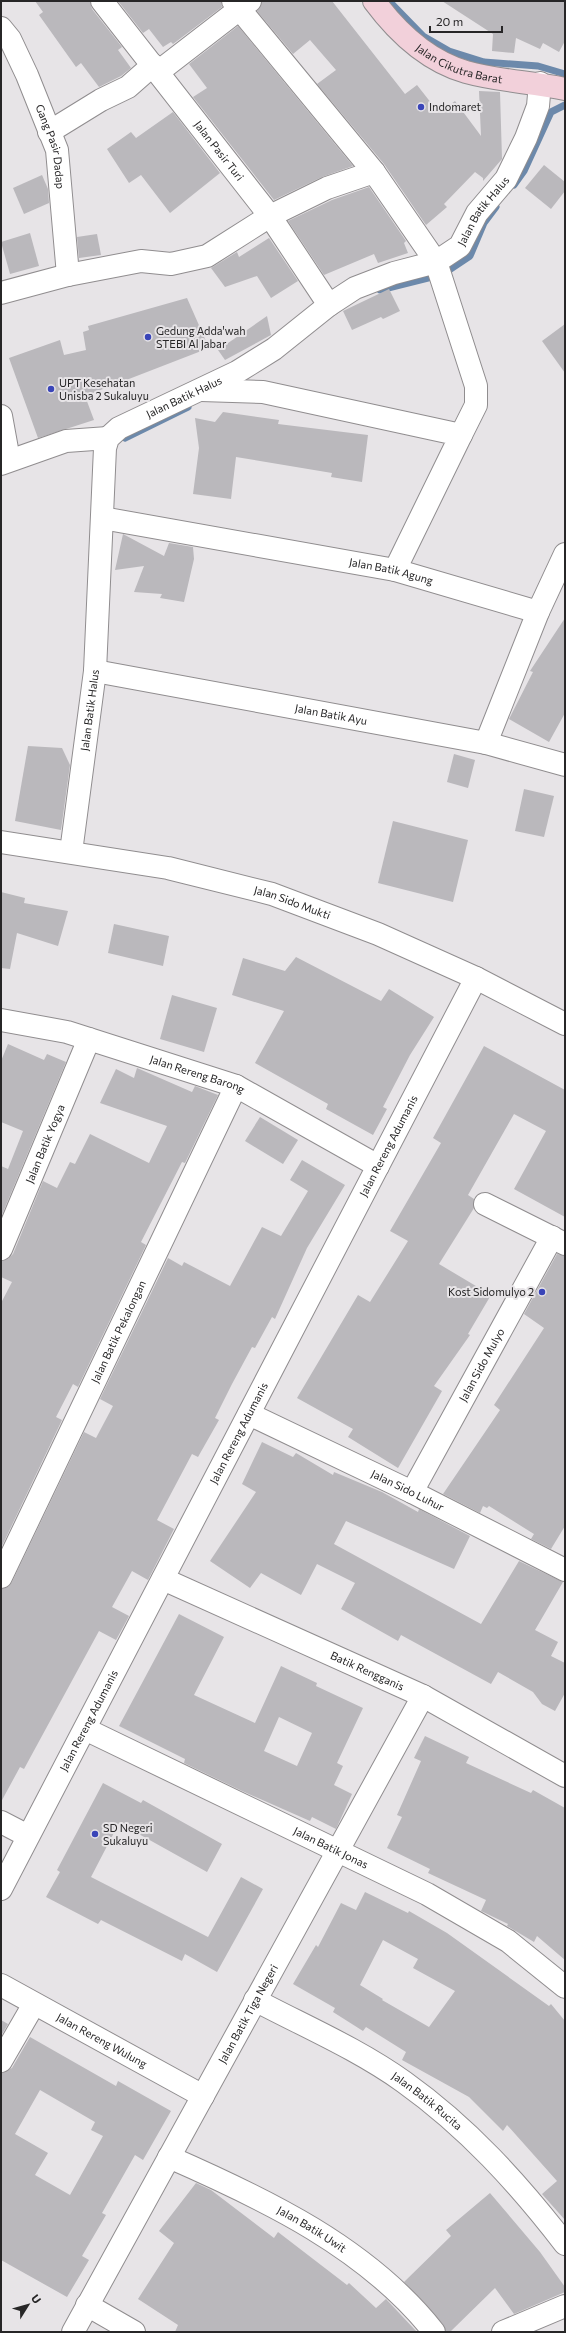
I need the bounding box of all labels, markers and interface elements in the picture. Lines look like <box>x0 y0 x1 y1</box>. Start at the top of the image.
scale bar <box>430 8 502 34</box>
text: 20 m <box>436 14 463 28</box>
street label: Jalan Cikutra Barat <box>413 41 504 85</box>
place label: Indomaret <box>429 100 482 113</box>
street label: Gang Pasir Dadap <box>33 102 67 189</box>
marker: Indomaret <box>416 102 426 112</box>
street label: Jalan Pasir Turi <box>191 118 247 183</box>
street label: Jalan Batik Halus <box>454 173 512 248</box>
place label: Gedung Adda'wah STEBI Al Jabar <box>156 324 246 351</box>
marker: Gedung Adda'wah STEBI Al Jabar <box>143 332 153 342</box>
street label: Jalan Batik Halus <box>144 373 224 421</box>
place label: UPT Kesehatan Unisba 2 Sukaluyu <box>59 376 149 402</box>
marker: UPT Kesehatan Unisba 2 Sukaluyu <box>46 384 56 394</box>
street label: Jalan Batik Agung <box>348 555 435 587</box>
street label: Jalan Batik Halus <box>77 669 101 752</box>
street label: Jalan Batik Ayu <box>294 701 368 727</box>
street label: Jalan Sido Mukti <box>253 883 333 922</box>
street label: Jalan Rereng Barong <box>148 1052 247 1096</box>
street label: Jalan Rereng Adumanis <box>356 1093 420 1199</box>
street label: Jalan Batik Yogya <box>22 1102 67 1185</box>
street label: Jalan Batik Pekalongan <box>88 1278 148 1385</box>
place label: Kost Sidomulyo 2 <box>448 1285 534 1298</box>
marker: Kost Sidomulyo 2 <box>537 1287 547 1297</box>
street label: Jalan Sido Mulyo <box>456 1325 507 1404</box>
street label: Jalan Rereng Adumanis <box>206 1380 270 1486</box>
street label: Jalan Sido Luhur <box>369 1466 447 1514</box>
street label: Batik Rengganis <box>329 1648 406 1693</box>
street label: Jalan Rereng Adumanis <box>57 1667 120 1774</box>
place label: SD Negeri Sukaluyu <box>103 1821 153 1847</box>
street label: Jalan Batik Jonas <box>291 1824 370 1871</box>
marker: SD Negeri Sukaluyu <box>90 1829 100 1839</box>
street label: Jalan Batik Tiga Negeri <box>215 1962 280 2066</box>
street label: Jalan Rereng Wulung <box>54 2010 150 2070</box>
street label: Jalan Batik Rucita <box>389 2069 465 2132</box>
street label: Jalan Batik Uwit <box>275 2203 349 2255</box>
north arrow <box>8 2285 48 2325</box>
text: U <box>29 2292 44 2306</box>

